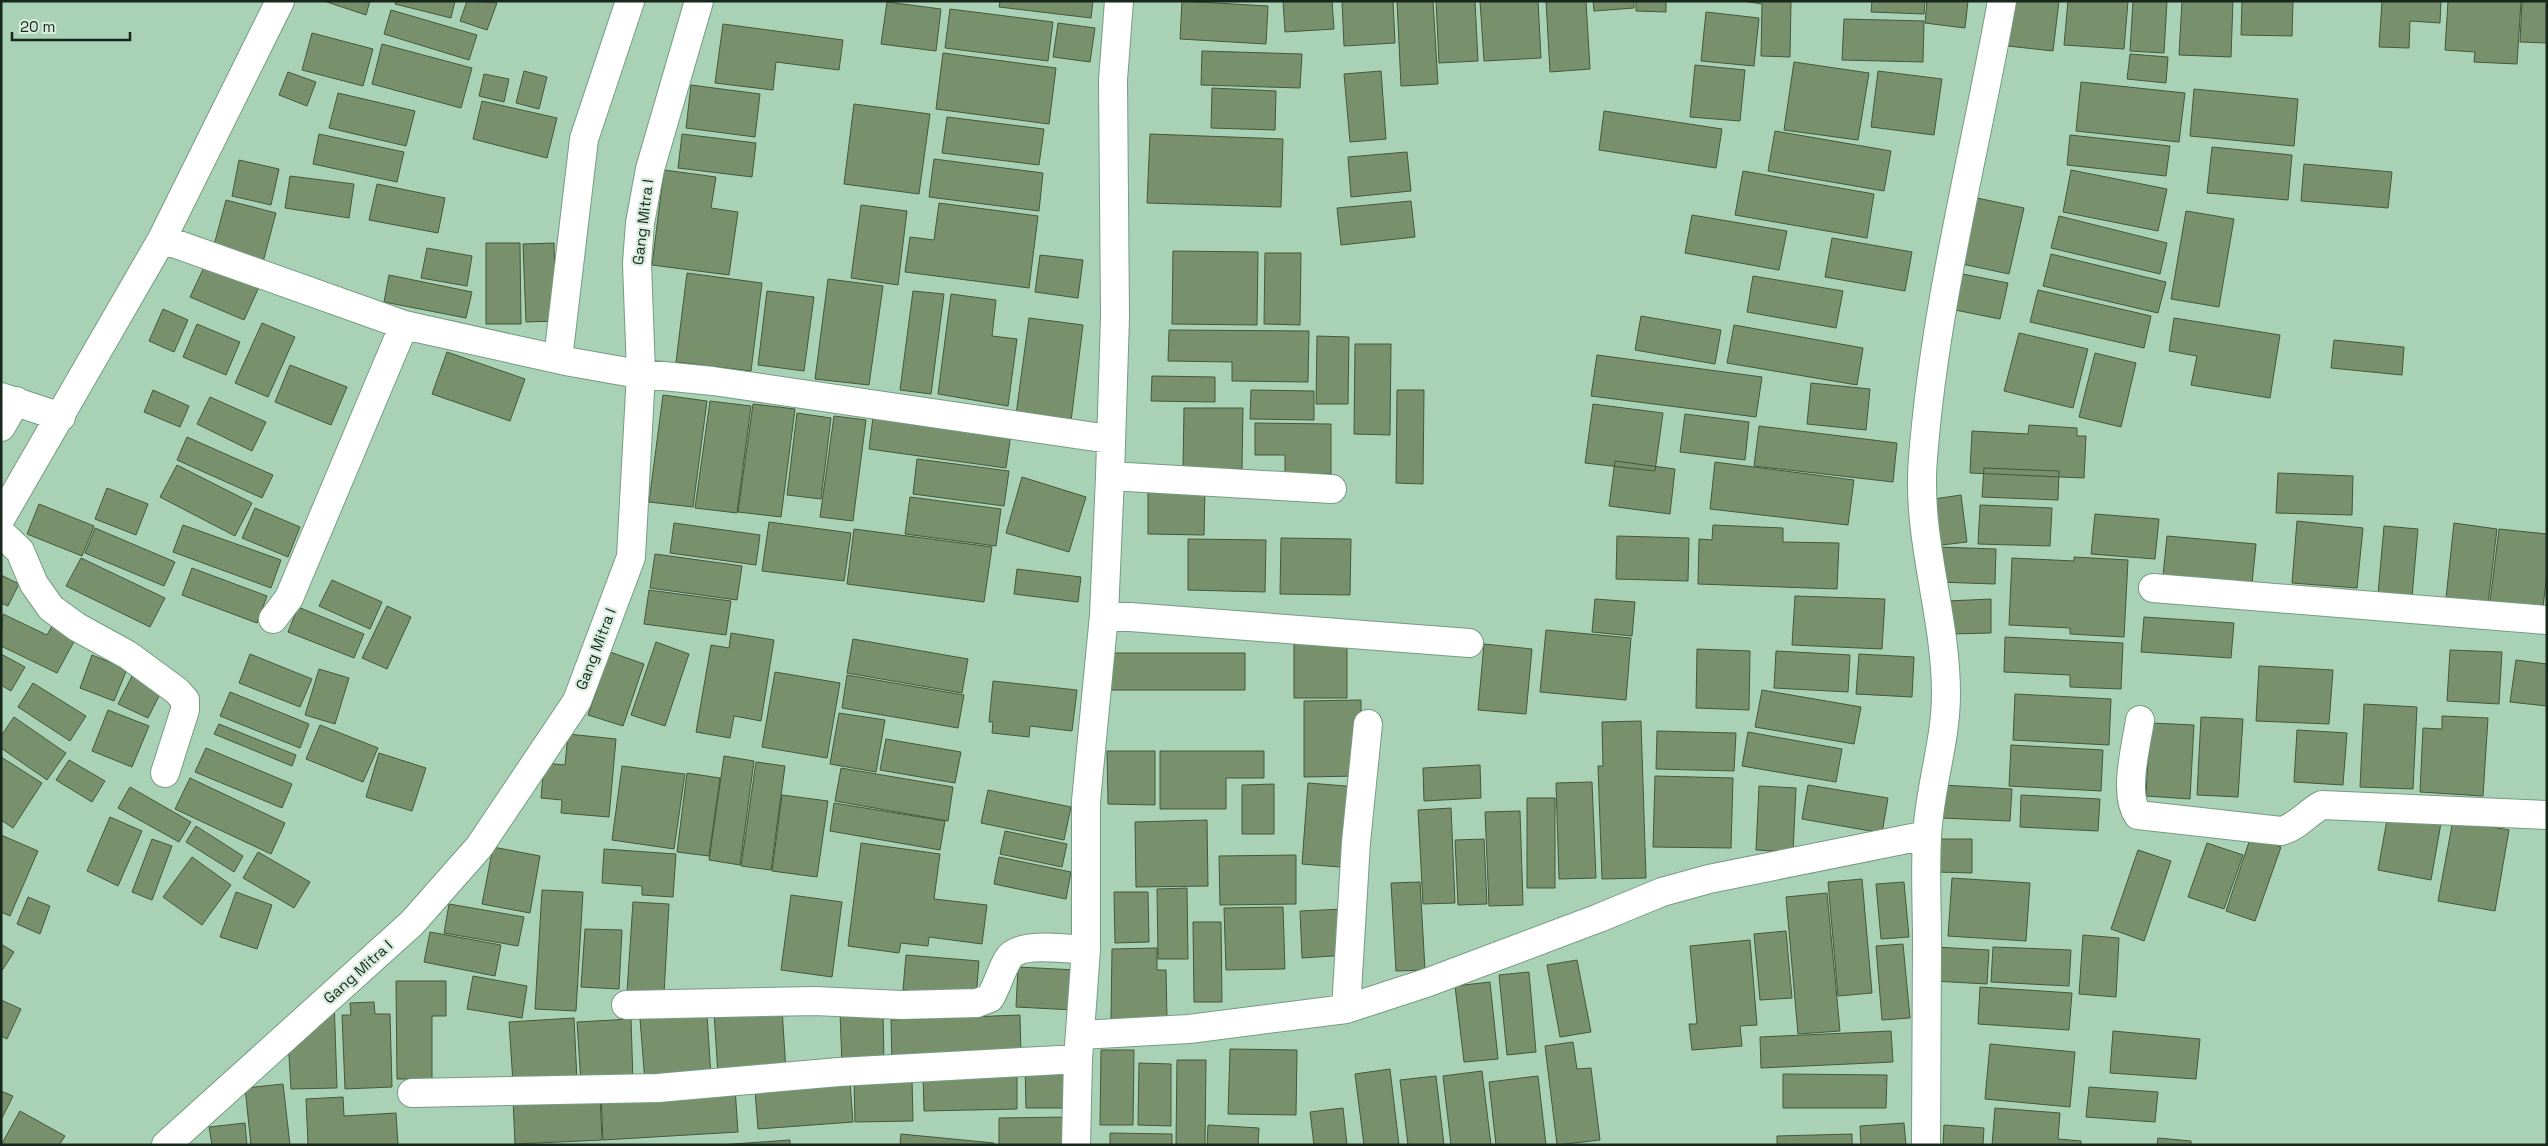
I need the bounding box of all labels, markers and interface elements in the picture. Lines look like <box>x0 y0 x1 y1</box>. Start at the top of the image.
scale bar <box>12 10 130 42</box>
text: 20 m <box>20 17 55 36</box>
street label: Gang Mitra I <box>628 178 657 266</box>
street label: Gang Mitra I <box>571 605 620 693</box>
street label: Gang Mitra I <box>319 936 396 1008</box>

